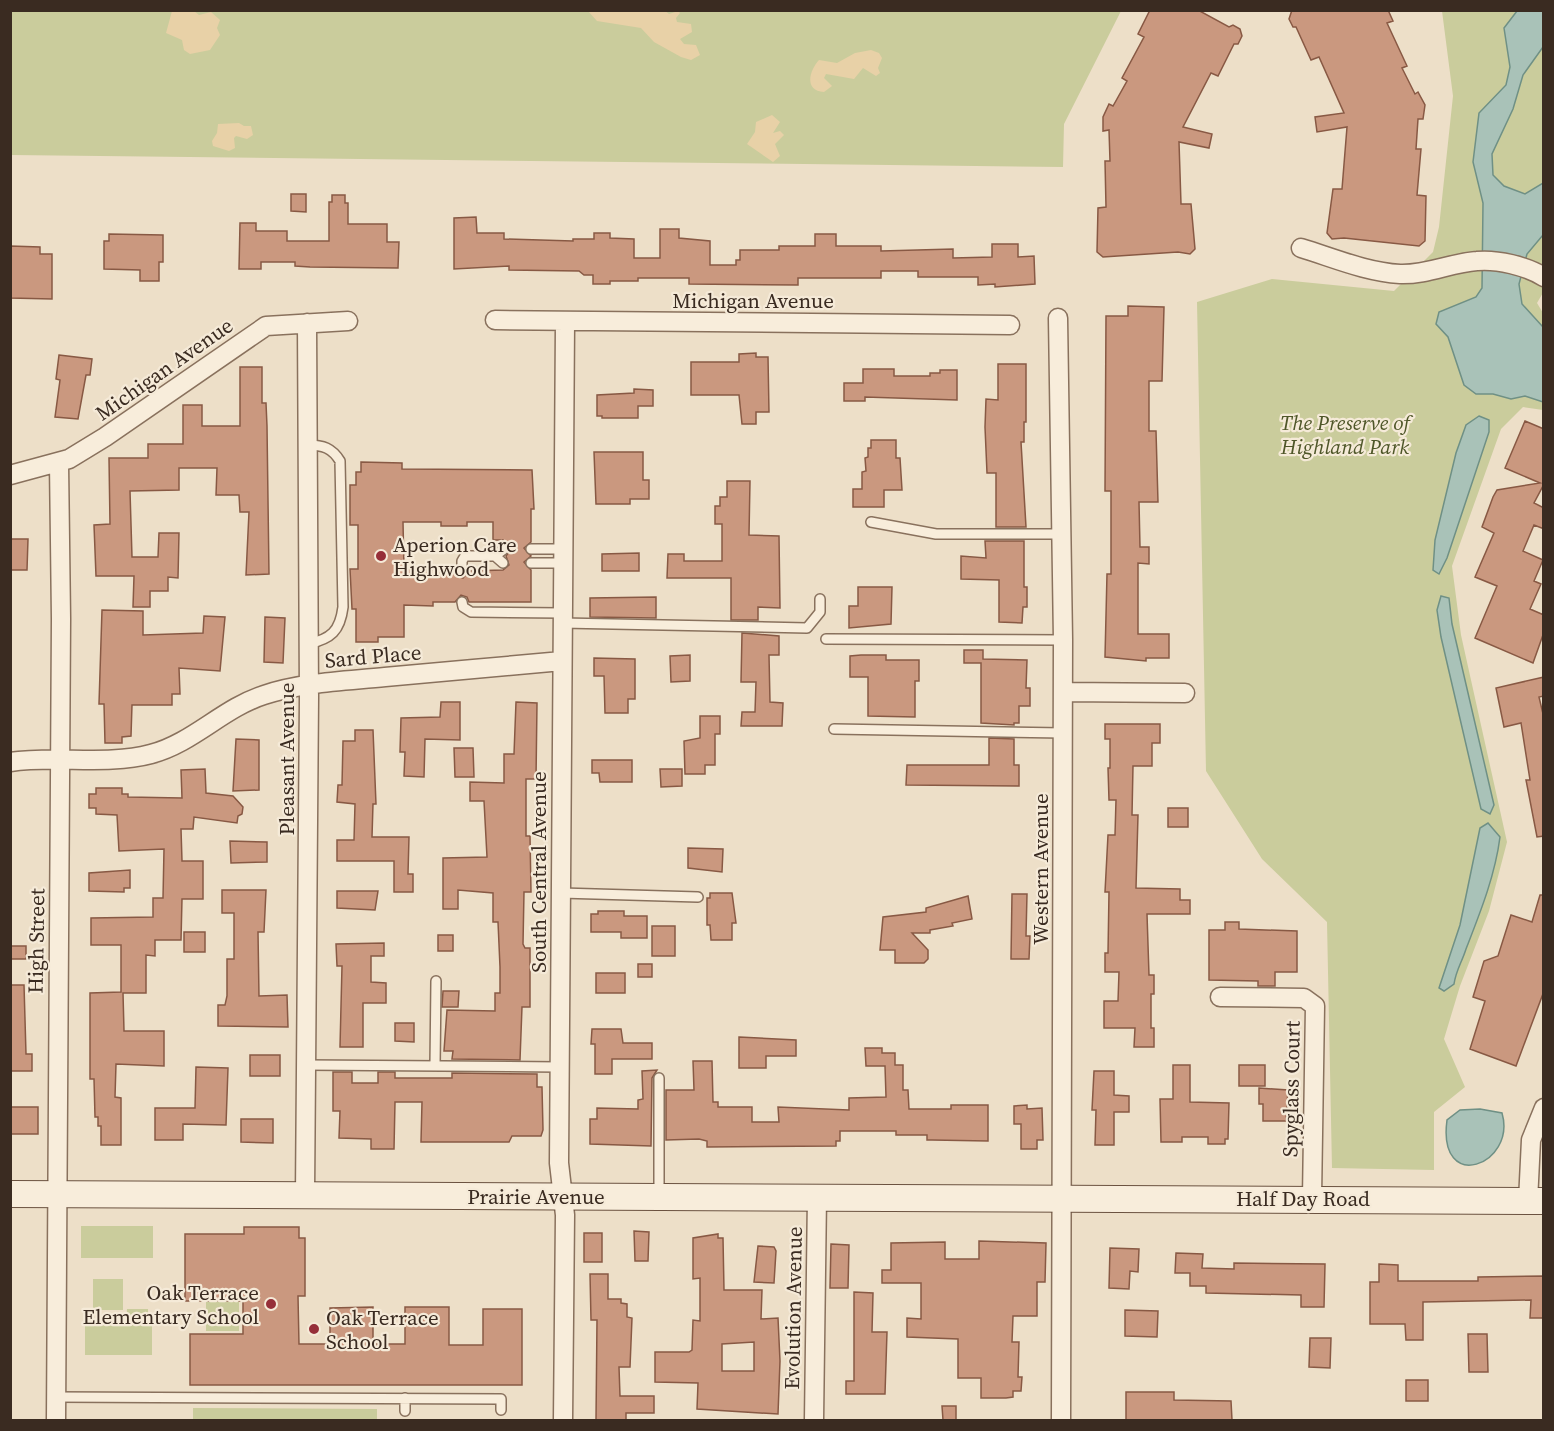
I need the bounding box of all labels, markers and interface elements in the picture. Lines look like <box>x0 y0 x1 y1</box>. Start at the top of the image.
street label: Michigan Avenue <box>672 286 834 315</box>
street label: Michigan Avenue <box>89 311 239 427</box>
park label: The Preserve of Highland Park <box>1280 408 1414 461</box>
place label: Aperion Care Highwood <box>393 530 517 583</box>
marker: Aperion Care Highwood <box>374 549 388 563</box>
street label: Sard Place <box>323 637 423 675</box>
street label: Pleasant Avenue <box>272 683 301 835</box>
street label: South Central Avenue <box>524 771 553 973</box>
street label: Western Avenue <box>1026 793 1055 945</box>
street label: High Street <box>21 888 51 994</box>
street label: Spyglass Court <box>1275 1020 1307 1157</box>
street label: Prairie Avenue <box>467 1182 605 1211</box>
street label: Half Day Road <box>1236 1184 1370 1213</box>
street label: Evolution Avenue <box>777 1226 809 1390</box>
place label: Oak Terrace Elementary School <box>82 1278 259 1331</box>
marker: Oak Terrace Elementary School <box>264 1297 278 1311</box>
place label: Oak Terrace School <box>326 1303 439 1356</box>
marker: Oak Terrace School <box>307 1322 321 1336</box>

